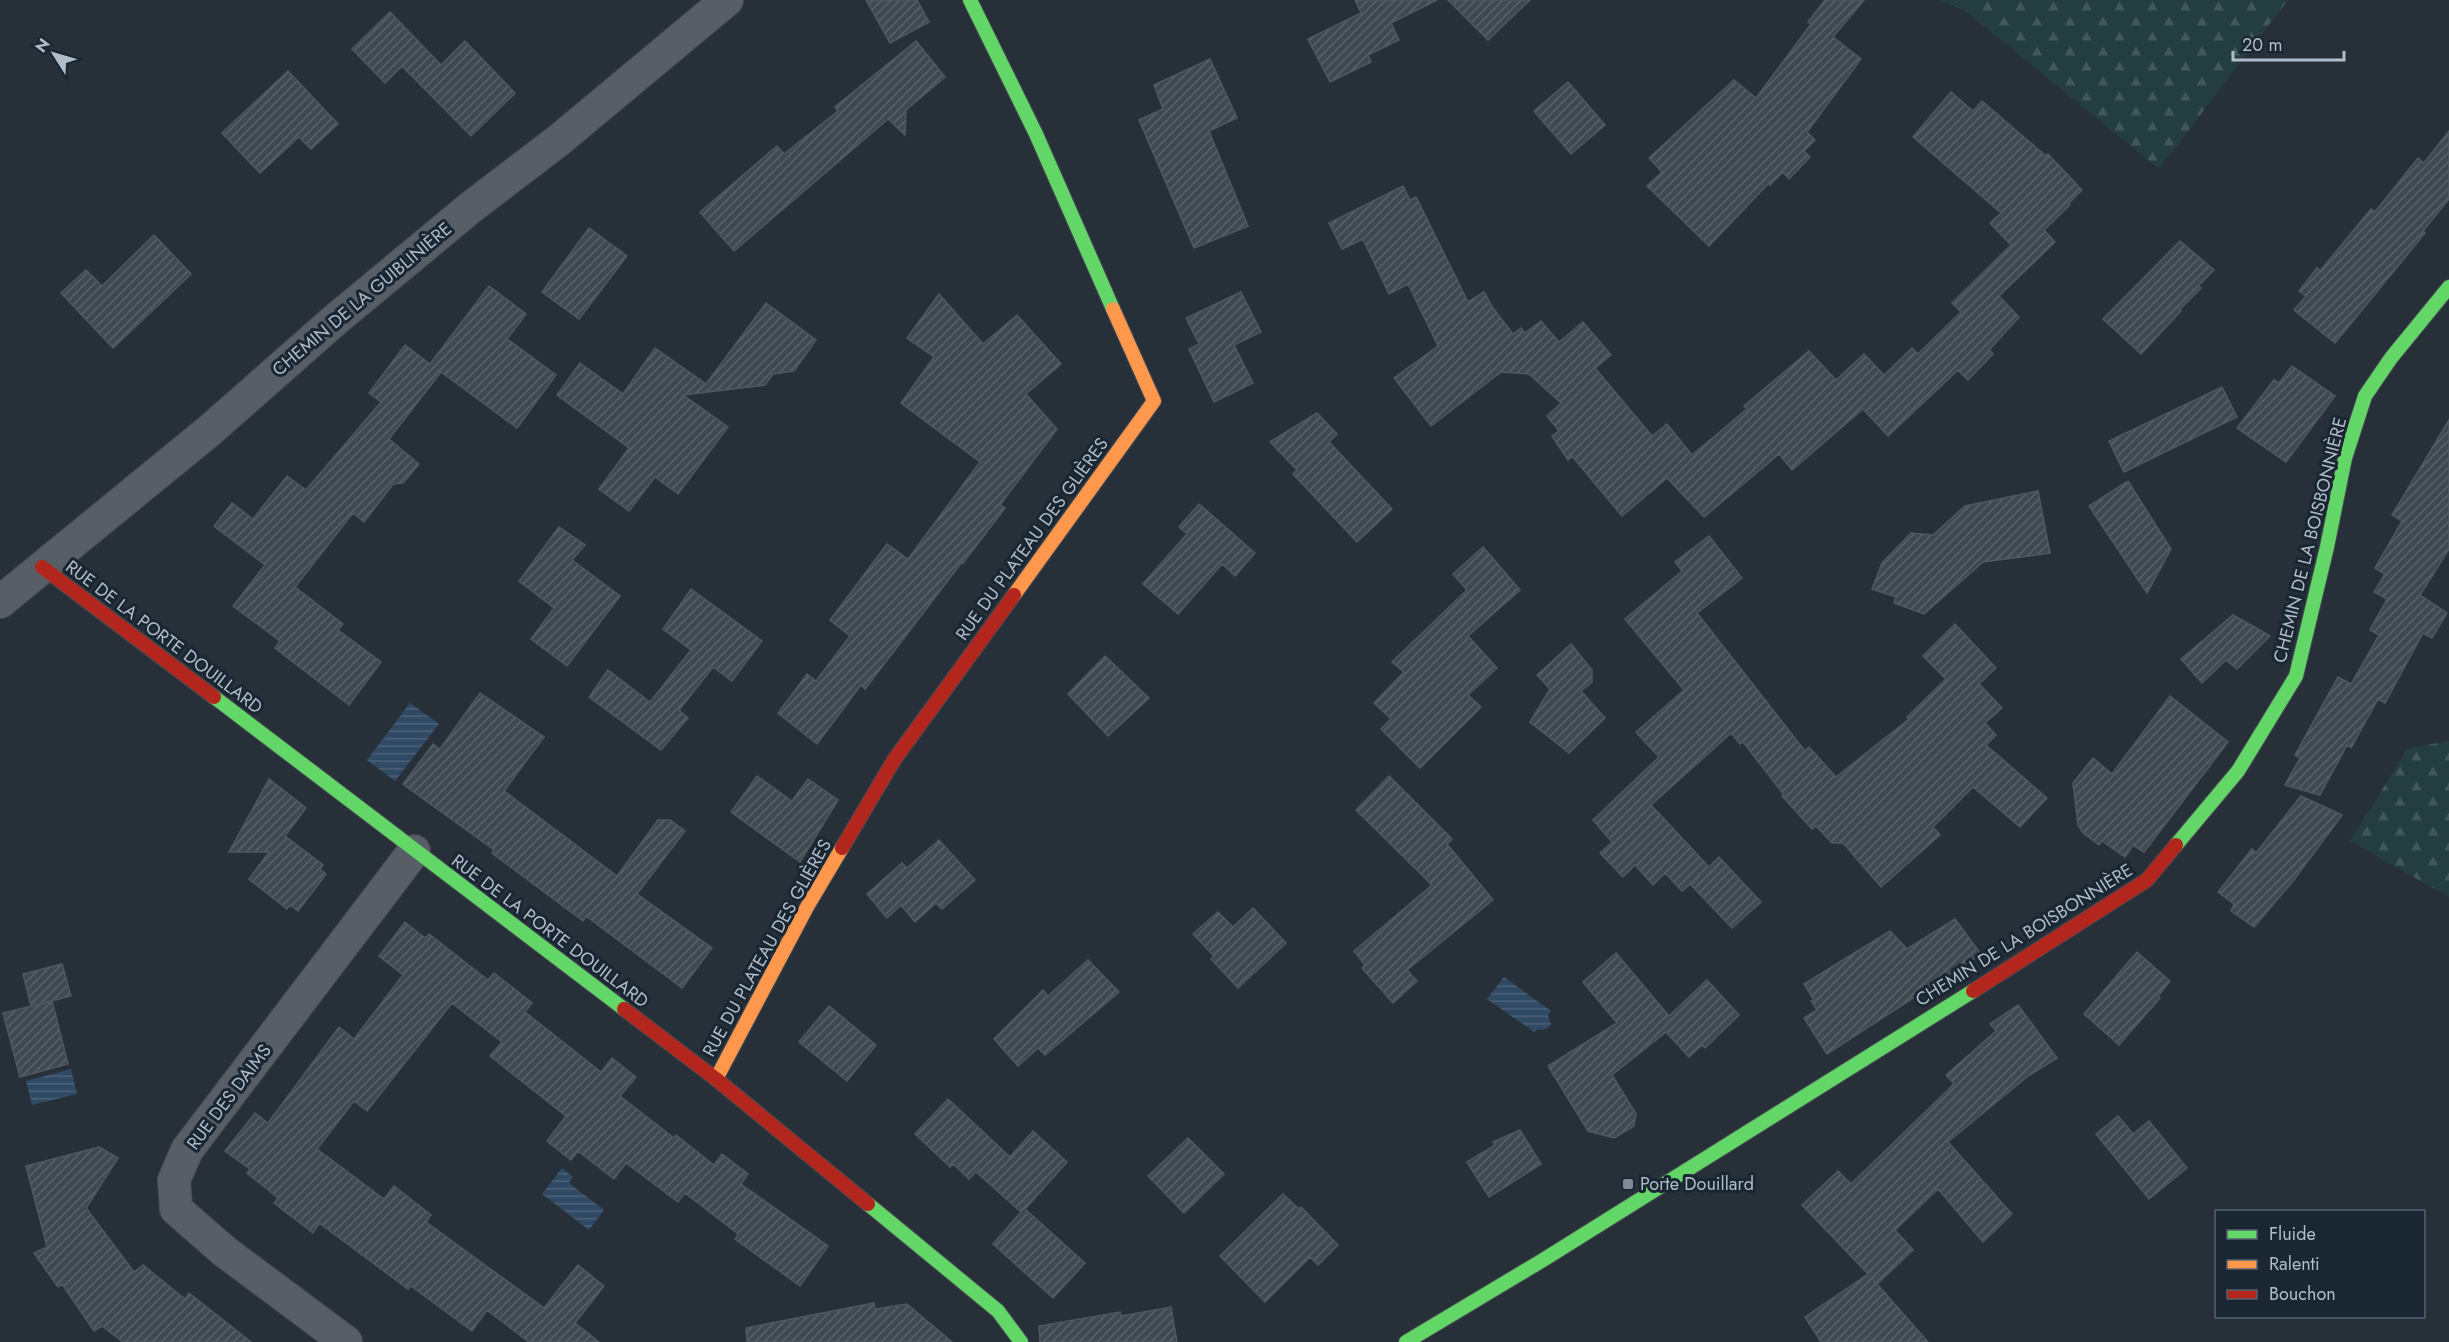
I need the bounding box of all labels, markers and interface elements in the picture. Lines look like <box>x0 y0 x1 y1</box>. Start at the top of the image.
north arrow <box>24 24 84 84</box>
scale bar <box>2233 24 2344 62</box>
text: 20 m <box>2242 32 2282 58</box>
text: N <box>29 33 55 57</box>
street label: CHEMIN DE LA GUIBLINIÈRE <box>267 216 457 382</box>
street label: CHEMIN DE LA BOISBONNIÈRE <box>2267 415 2353 665</box>
street label: RUE DU PLATEAU DES GLIÈRES <box>949 432 1115 646</box>
street label: RUE DE LA PORTE DOUILLARD <box>60 554 268 720</box>
street label: RUE DU PLATEAU DES GLIÈRES <box>696 834 838 1061</box>
street label: RUE DE LA PORTE DOUILLARD <box>446 848 654 1014</box>
street label: CHEMIN DE LA BOISBONNIÈRE <box>1910 857 2138 1013</box>
street label: RUE DES DAIMS <box>181 1039 278 1155</box>
place label: Porte Douillard <box>1640 1171 1754 1197</box>
marker: Porte Douillard <box>1621 1177 1635 1191</box>
legend <box>2215 1210 2425 1318</box>
text: Fluide <box>2269 1221 2316 1247</box>
text: Ralenti <box>2269 1251 2320 1277</box>
text: Bouchon <box>2269 1281 2336 1307</box>

